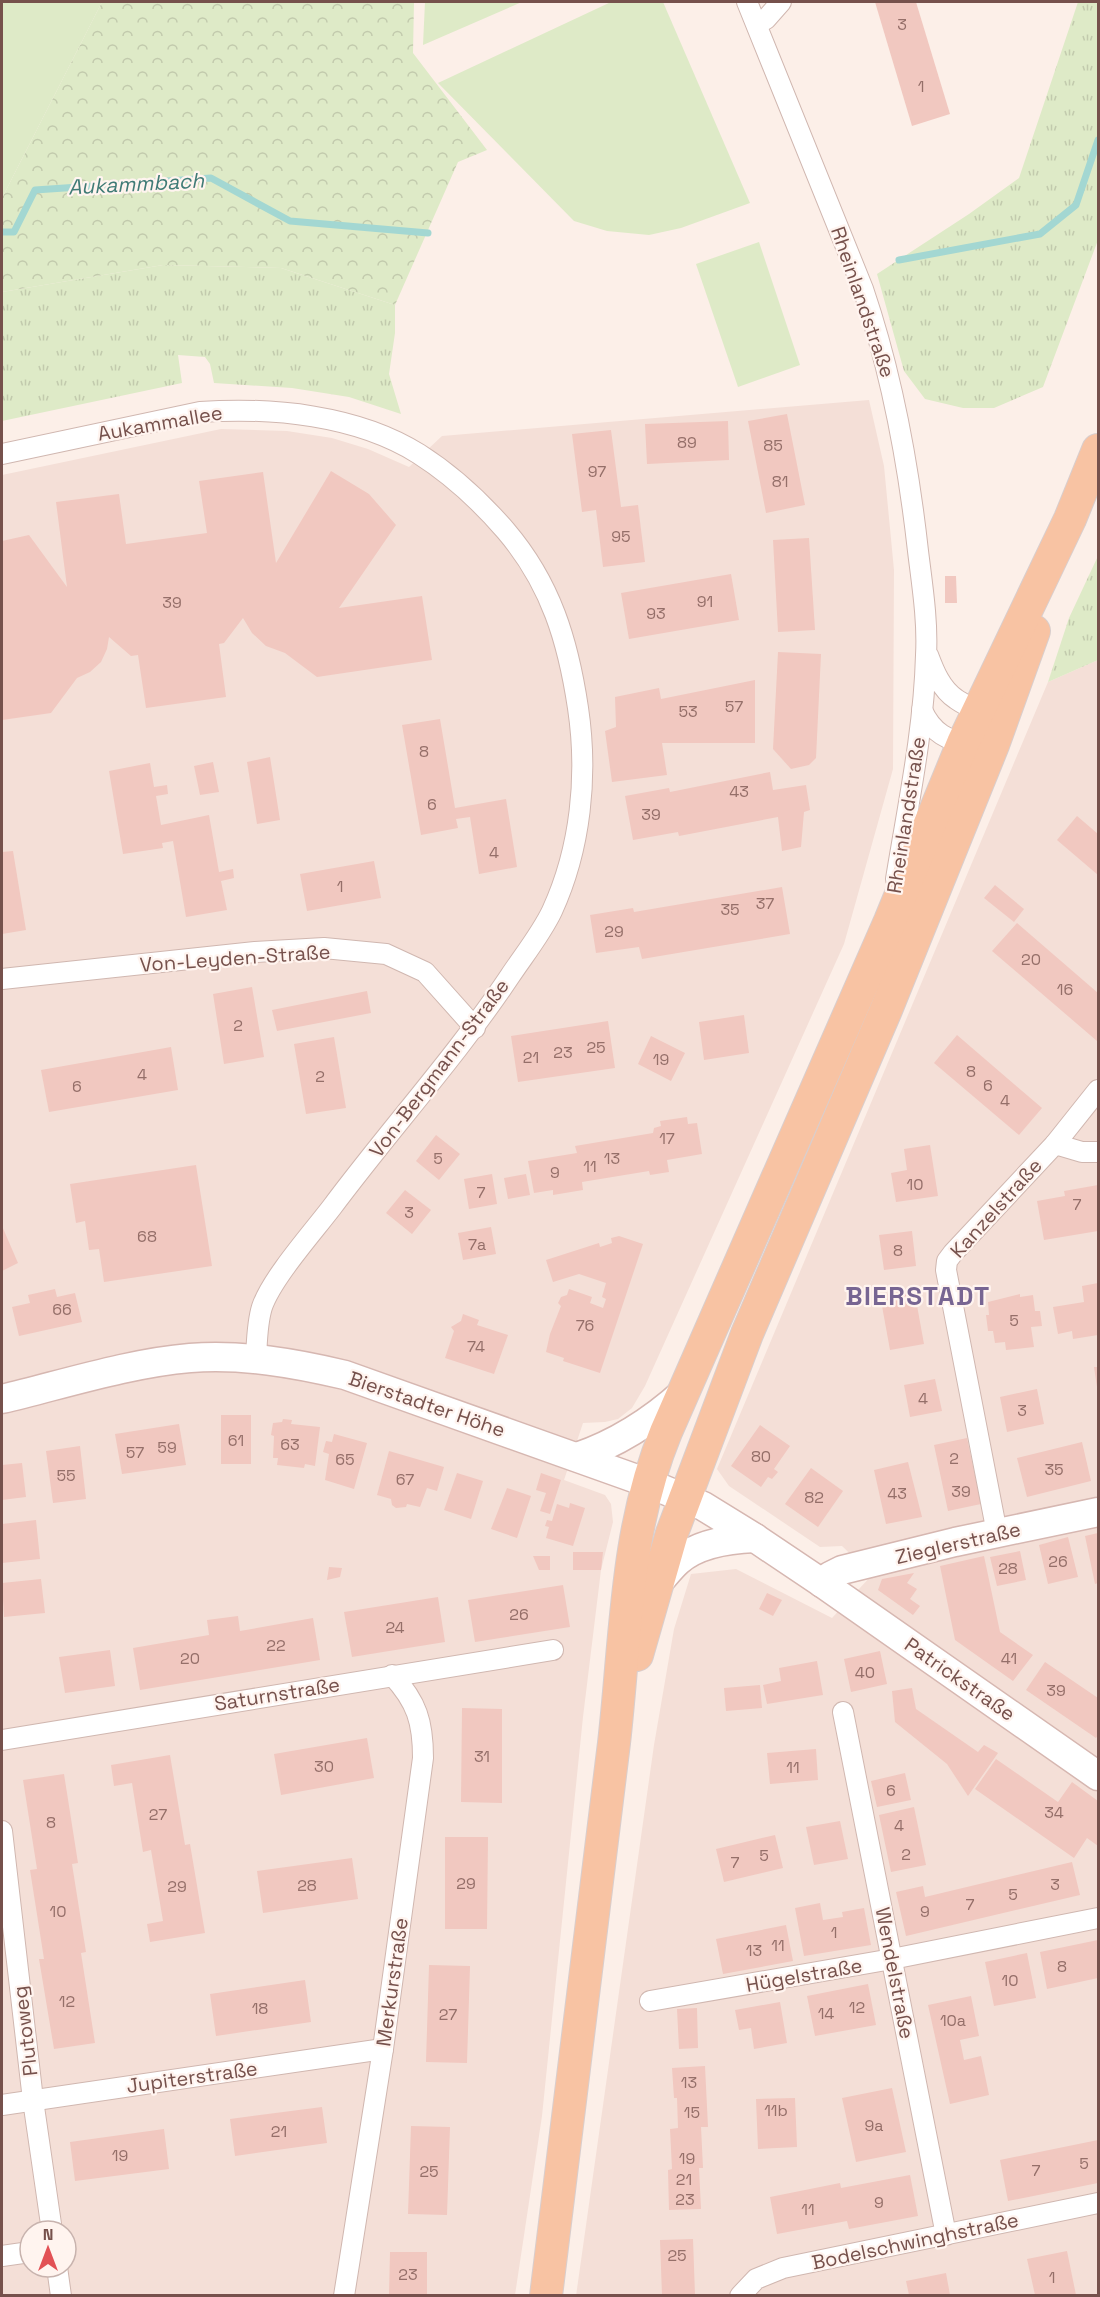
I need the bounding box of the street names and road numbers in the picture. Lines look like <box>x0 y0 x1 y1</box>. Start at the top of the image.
street label: Rheinlandstraße <box>825 223 901 381</box>
street label: Aukammallee <box>96 399 224 447</box>
street label: Rheinlandstraße <box>881 735 931 895</box>
street label: Von-Leyden-Straße <box>139 938 331 978</box>
street label: Von-Bergmann-Straße <box>363 973 515 1163</box>
street label: Kanzelstraße <box>944 1153 1048 1263</box>
street label: Bierstadter Höhe <box>345 1365 509 1443</box>
street label: Zieglerstraße <box>893 1516 1023 1570</box>
street label: Patrickstraße <box>900 1631 1020 1727</box>
street label: Saturnstraße <box>212 1671 342 1717</box>
street label: Wendelstraße <box>869 1905 921 2041</box>
street label: Merkurstraße <box>370 1916 414 2048</box>
street label: Hügelstraße <box>744 1952 864 1998</box>
street label: Plutoweg <box>7 1984 43 2078</box>
street label: Jupiterstraße <box>125 2055 259 2099</box>
street label: Bodelschwinghstraße <box>809 2206 1021 2276</box>

